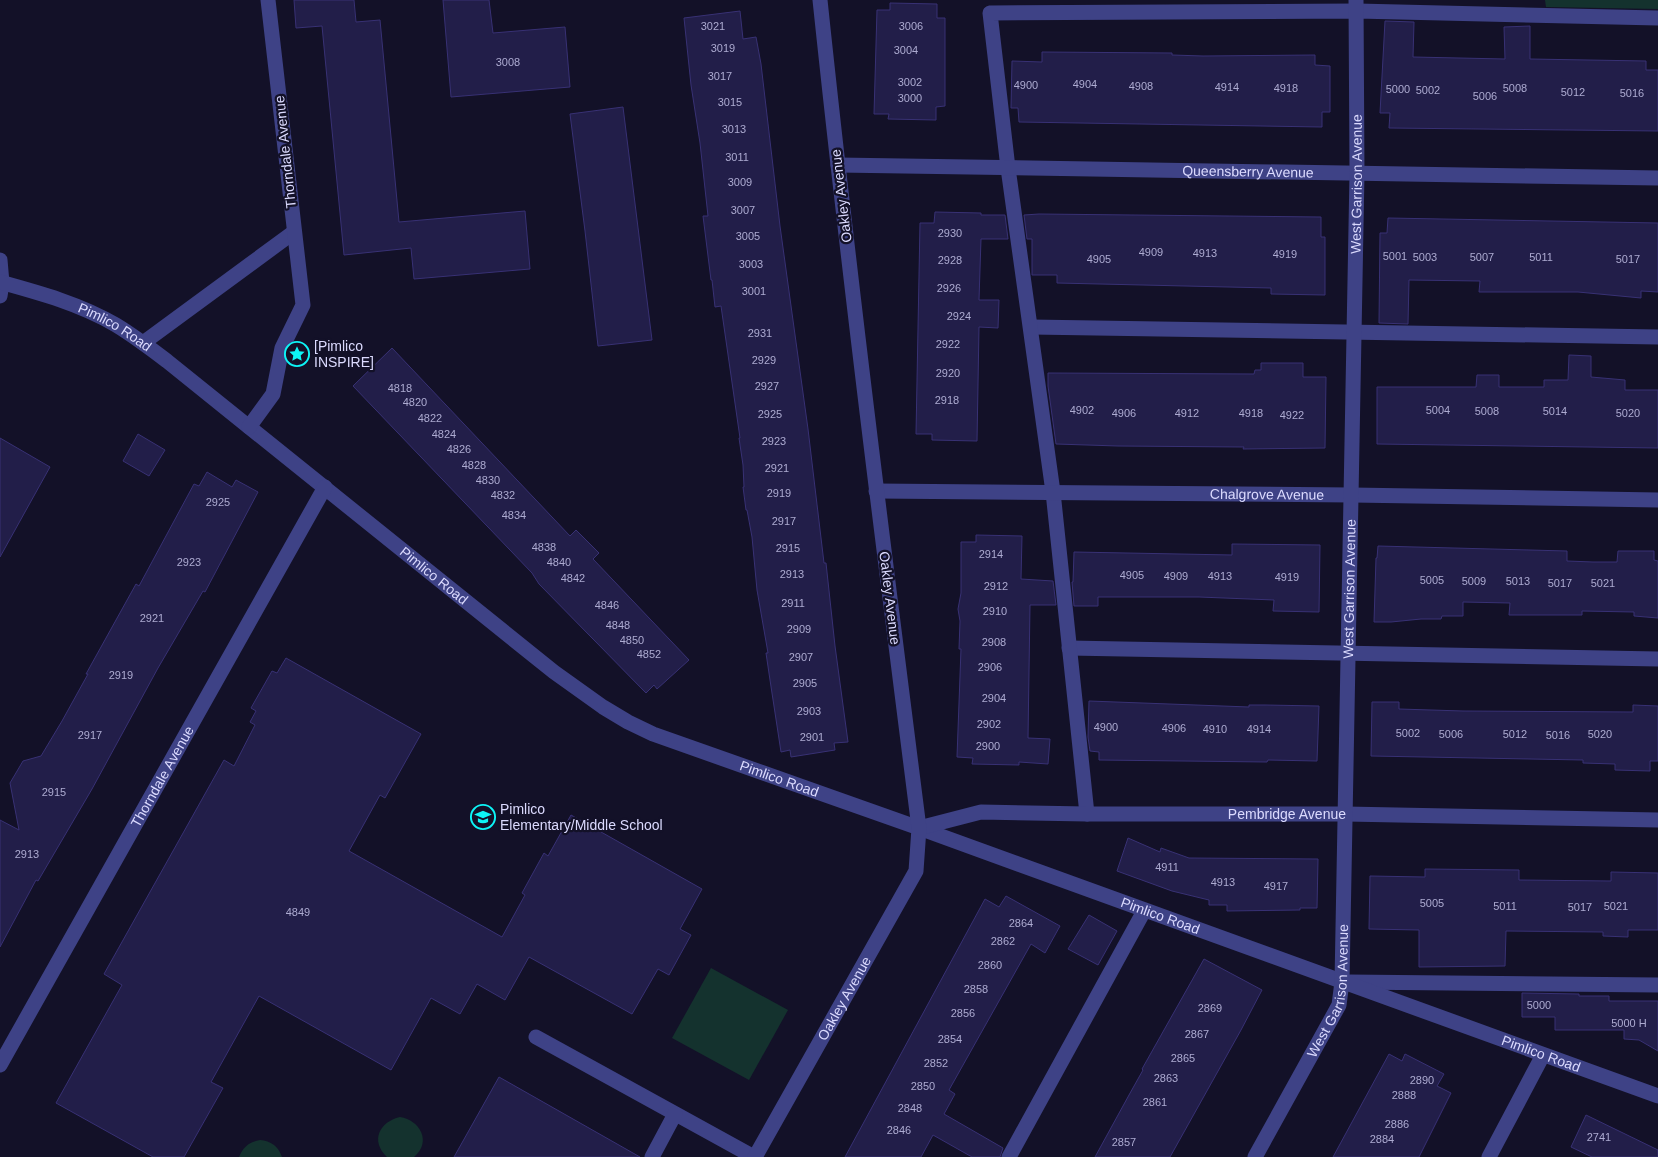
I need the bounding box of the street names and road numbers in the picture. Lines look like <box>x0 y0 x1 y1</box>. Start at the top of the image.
street label: Thorndale Avenue <box>271 95 299 209</box>
street label: West Garrison Avenue <box>1348 114 1365 254</box>
street label: Oakley Avenue <box>827 148 855 244</box>
street label: Queensberry Avenue <box>1182 162 1314 181</box>
street label: Pimlico Road <box>76 300 155 355</box>
street label: Chalgrove Avenue <box>1210 486 1324 503</box>
street label: West Garrison Avenue <box>1340 519 1359 659</box>
street label: Pimlico Road <box>397 543 471 608</box>
street label: Oakley Avenue <box>876 550 904 646</box>
street label: Thorndale Avenue <box>127 723 197 830</box>
street label: Pimlico Road <box>738 757 821 800</box>
street label: Pembridge Avenue <box>1228 806 1346 822</box>
street label: Pimlico Road <box>1119 894 1202 937</box>
street label: West Garrison Avenue <box>1304 924 1351 1060</box>
street label: Oakley Avenue <box>814 953 874 1043</box>
street label: Pimlico Road <box>1500 1032 1583 1075</box>

